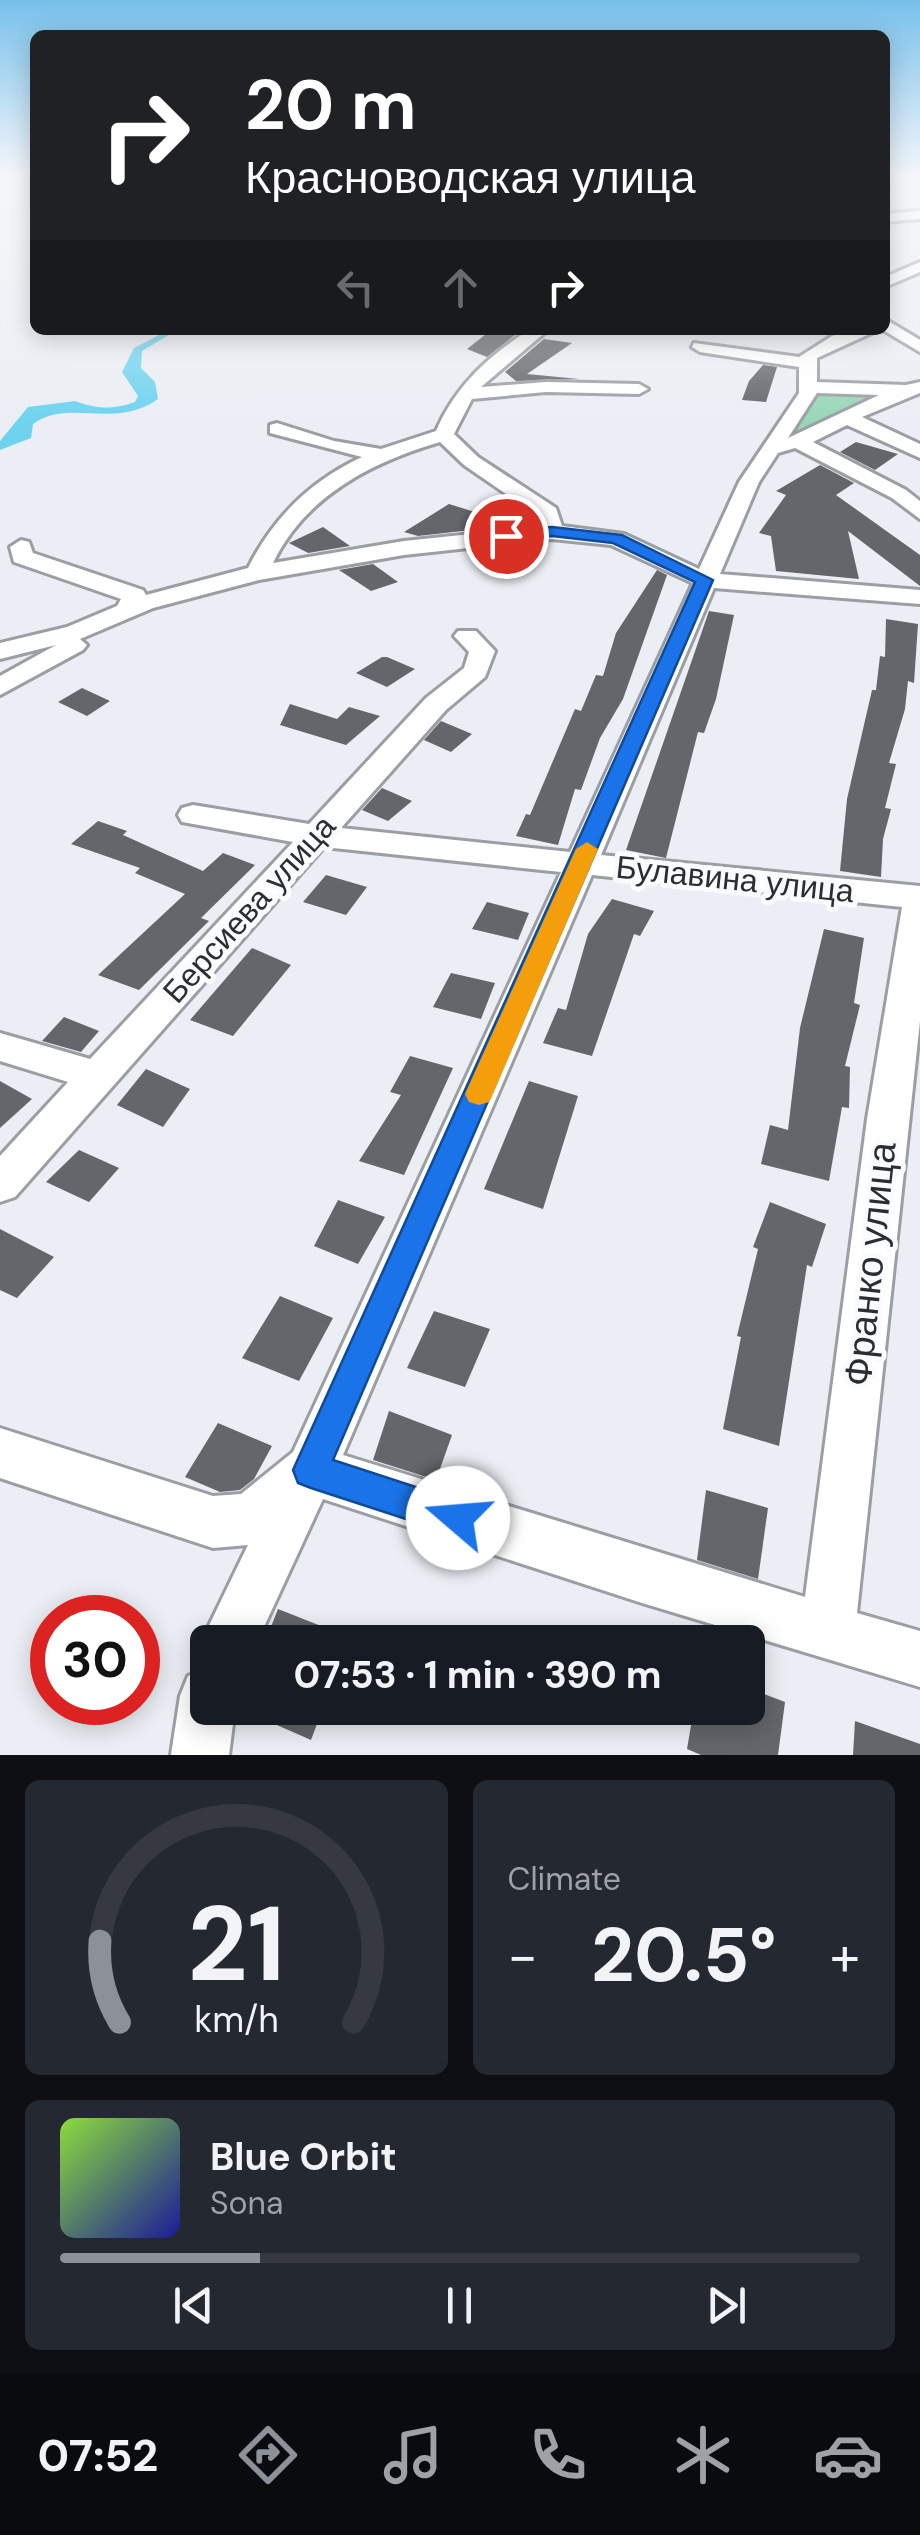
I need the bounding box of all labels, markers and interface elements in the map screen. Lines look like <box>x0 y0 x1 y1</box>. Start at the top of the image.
text: 20 m <box>245 60 417 151</box>
icon: right <box>80 70 210 200</box>
text: Красноводская улица <box>245 148 696 207</box>
icon: left <box>328 260 383 315</box>
icon: ahead <box>433 260 488 315</box>
icon: right <box>538 260 593 315</box>
pin <box>464 494 549 579</box>
icon: arrive <box>479 509 534 564</box>
street label: Берсиева улица <box>153 806 345 1012</box>
street label: Булавина улица <box>614 846 856 912</box>
street label: Франко улица <box>832 1139 908 1388</box>
position arrow <box>406 1466 510 1570</box>
speed limit sign: 30 <box>30 1595 160 1725</box>
text: 07:53 · 1 min · 390 m <box>294 1650 661 1700</box>
text: Climate <box>508 1858 621 1900</box>
text: 21 <box>187 1877 285 2012</box>
text: 20.5° <box>591 1907 777 2004</box>
text: − <box>508 1920 538 1992</box>
text: + <box>830 1920 860 1992</box>
text: km/h <box>194 1997 278 2043</box>
text: Blue Orbit <box>210 2132 397 2182</box>
text: Sona <box>210 2182 283 2224</box>
icon: previous <box>166 2278 221 2333</box>
icon: pause <box>432 2278 487 2333</box>
icon: next <box>699 2278 754 2333</box>
icon: directions <box>233 2420 303 2490</box>
icon: music <box>378 2420 448 2490</box>
icon: phone <box>523 2420 593 2490</box>
icon: climate <box>668 2420 738 2490</box>
icon: car <box>813 2420 883 2490</box>
text: 07:52 <box>37 2426 158 2485</box>

